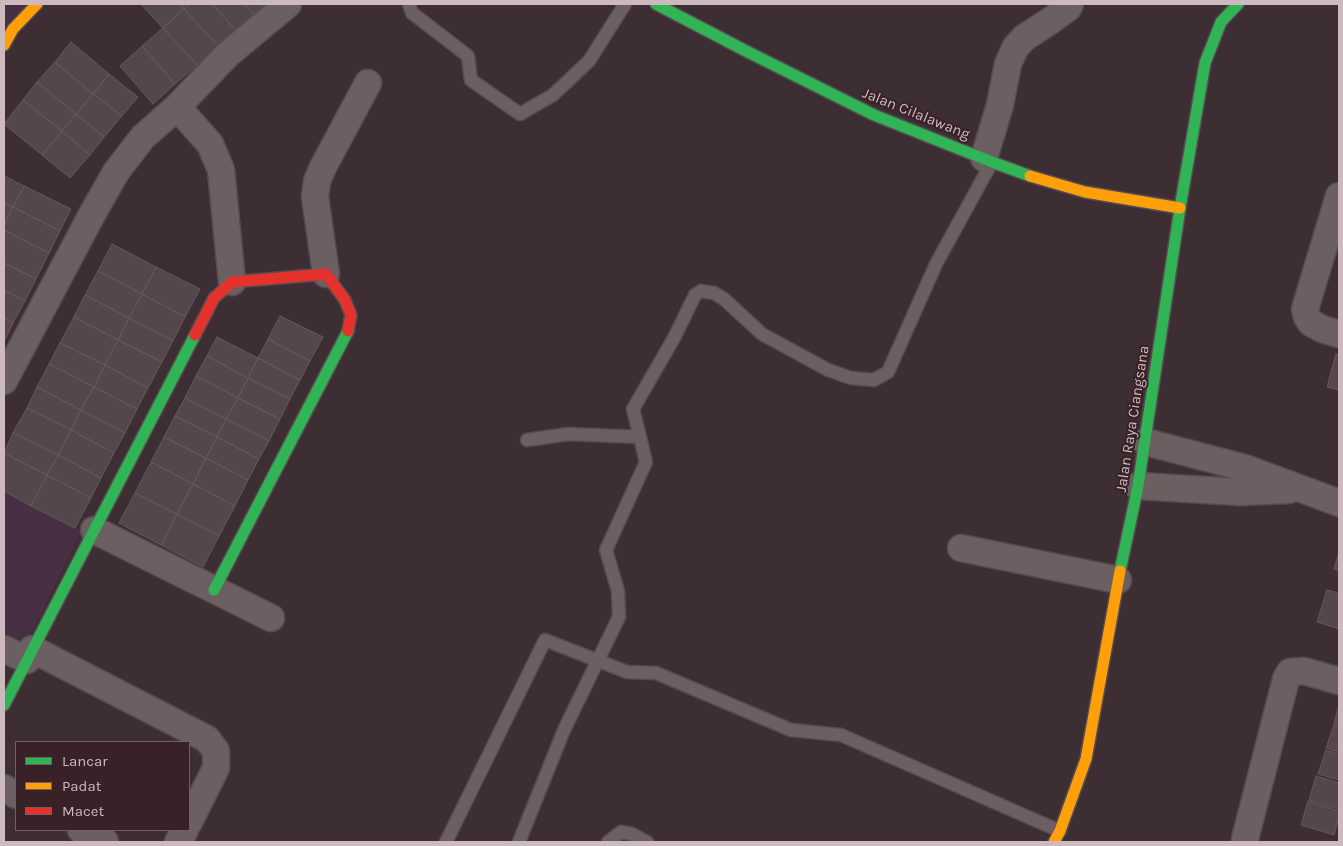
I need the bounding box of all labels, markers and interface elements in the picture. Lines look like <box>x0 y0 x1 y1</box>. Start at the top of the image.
street label: Jalan Cilalawang <box>859 84 973 144</box>
street label: Jalan Raya Ciangsana <box>1112 344 1154 494</box>
legend <box>15 741 190 831</box>
text: Lancar <box>62 752 108 770</box>
text: Padat <box>62 777 101 795</box>
text: Macet <box>62 802 104 820</box>

